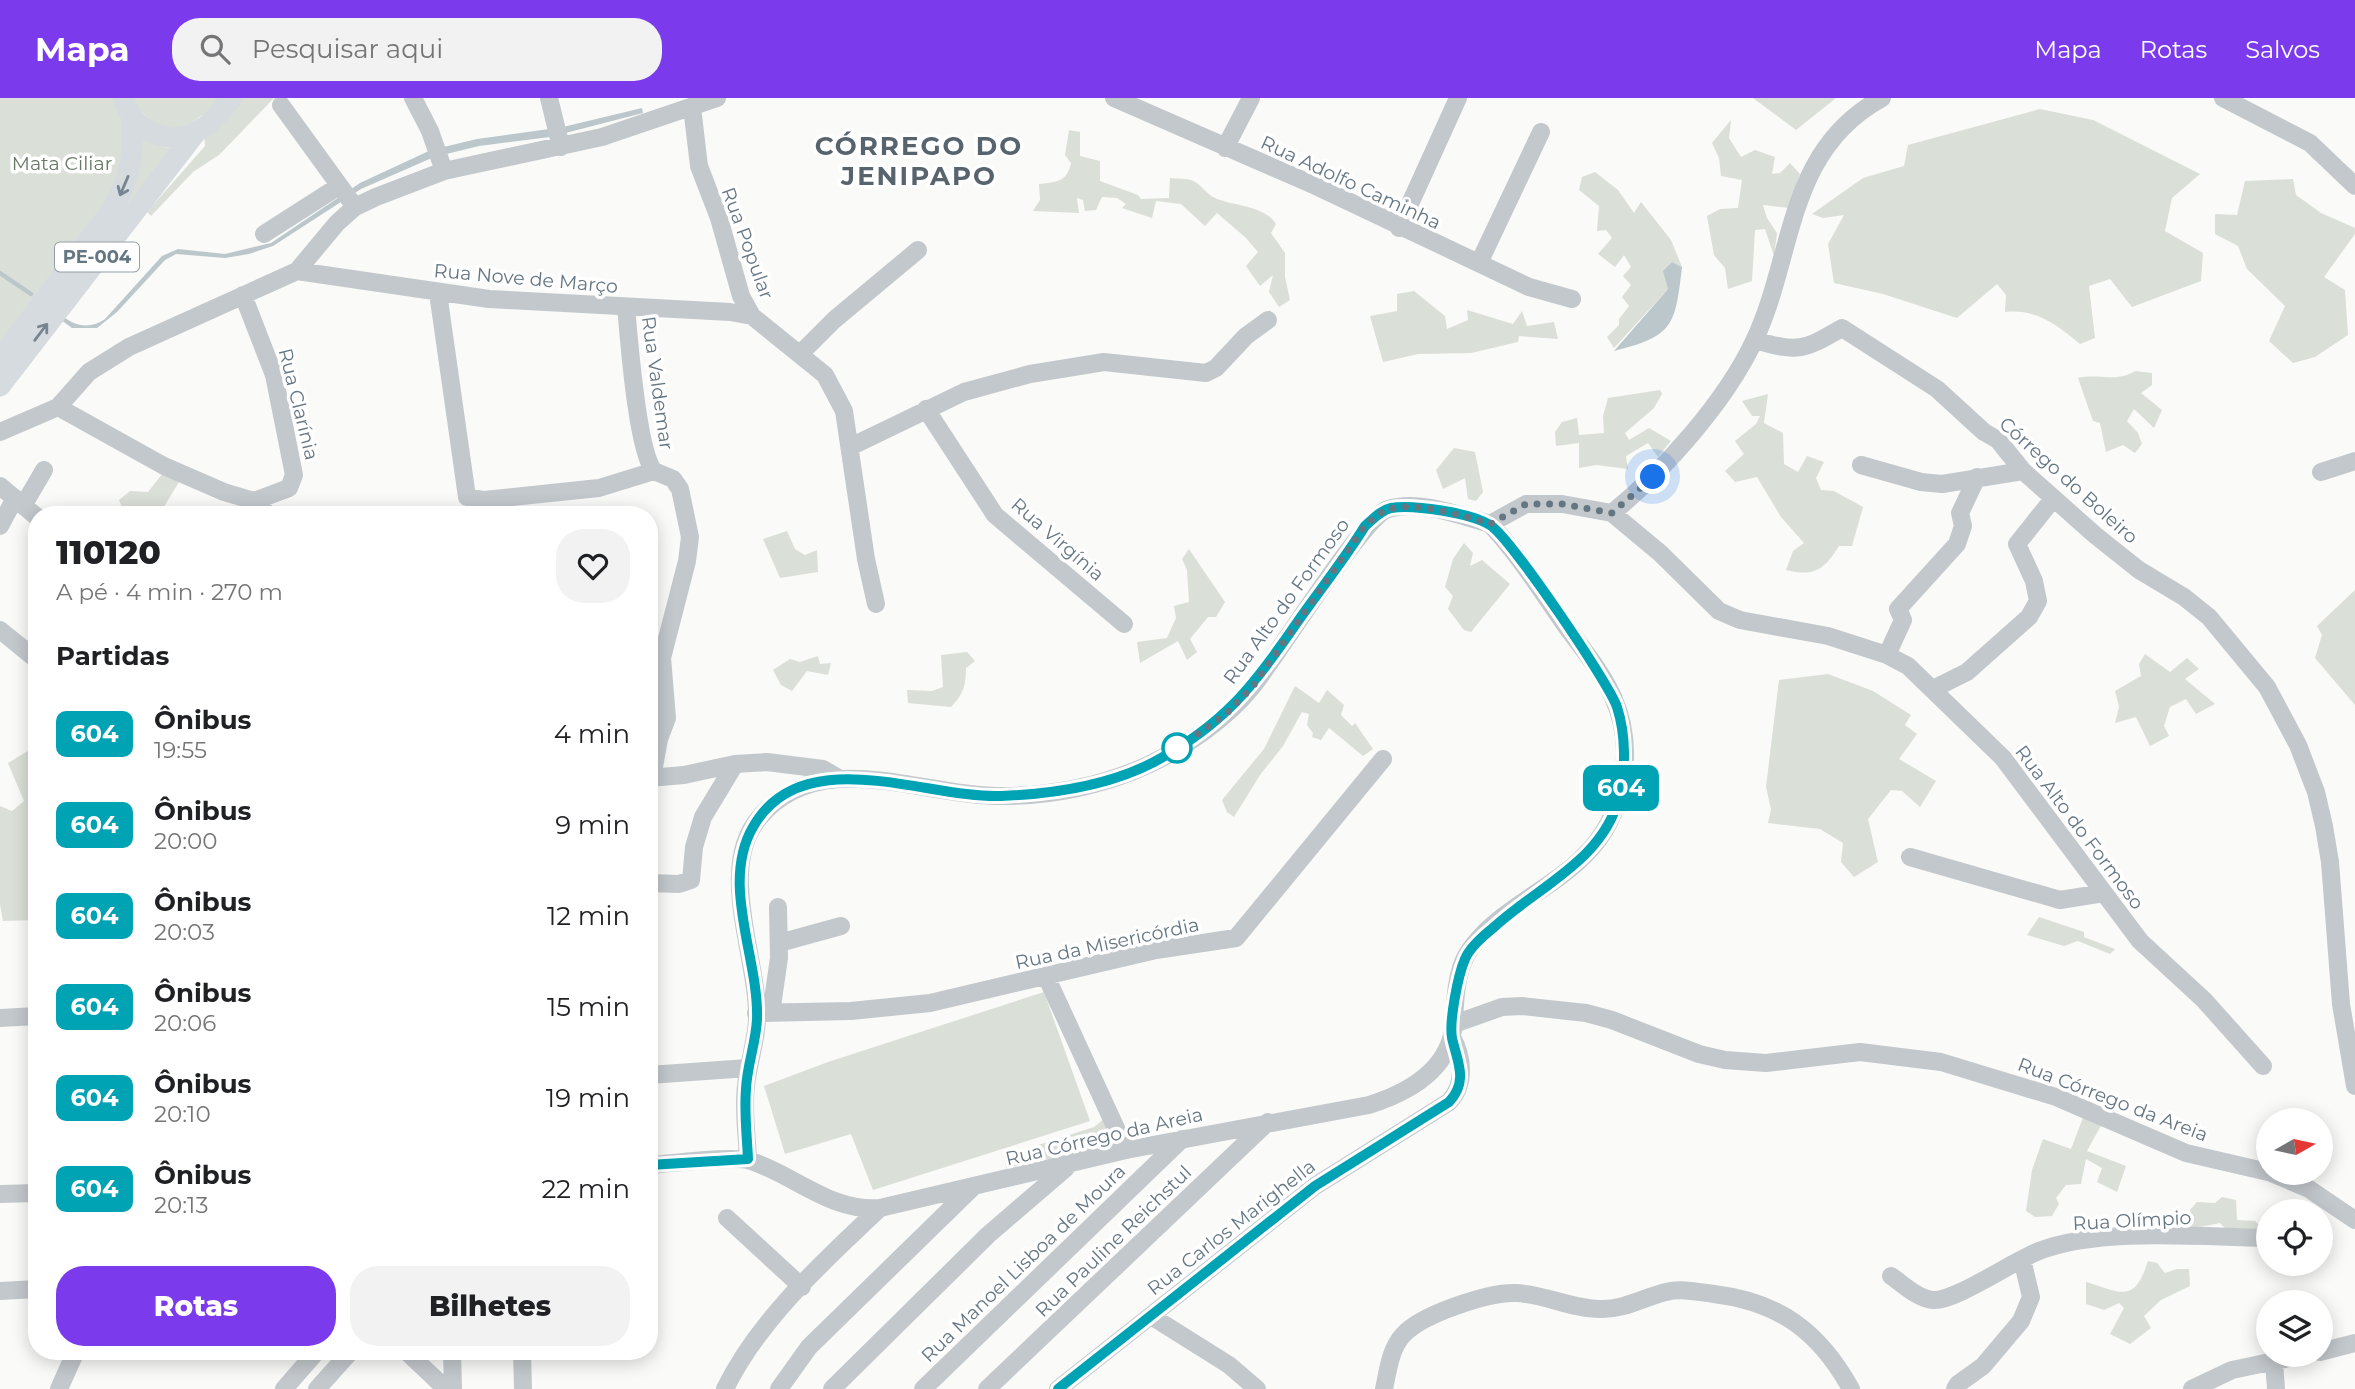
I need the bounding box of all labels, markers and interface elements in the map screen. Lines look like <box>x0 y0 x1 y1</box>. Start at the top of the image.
search box <box>172 18 662 81</box>
text: Mapa <box>35 29 130 69</box>
icon: search <box>196 30 234 68</box>
text: Pesquisar aqui <box>252 33 443 65</box>
text: Mapa <box>2034 35 2102 64</box>
text: Rotas <box>2140 35 2207 64</box>
text: Salvos <box>2245 35 2320 64</box>
district label: CÓRREGO DO JENIPAPO <box>815 130 1023 192</box>
street label: Rua Adolfo Caminha <box>1257 131 1444 234</box>
park label: Mata Ciliar <box>12 152 112 175</box>
one-way arrow <box>117 175 130 196</box>
street label: Rua Popular <box>717 184 778 302</box>
road number: PE-004 <box>55 242 139 272</box>
street label: Rua Nove de Março <box>433 259 619 298</box>
street label: Rua Valdemar <box>637 315 678 451</box>
one-way arrow <box>33 322 48 341</box>
street label: Rua Clarínia <box>274 346 323 462</box>
street label: Córrego do Boleiro <box>1995 412 2143 549</box>
your location <box>1635 459 1670 494</box>
street label: Rua Virgínia <box>1007 493 1109 586</box>
street label: Rua Alto do Formoso <box>1218 514 1354 689</box>
button: heart <box>556 529 630 603</box>
text: 110120 <box>56 532 161 572</box>
text: A pé · 4 min · 270 m <box>56 578 283 606</box>
text: Partidas <box>56 640 169 672</box>
text: Ônibus <box>154 704 251 736</box>
text: 4 min <box>554 718 630 750</box>
text: 604 <box>70 719 119 748</box>
unlabelled marker <box>1162 733 1192 763</box>
text: 19:55 <box>154 736 207 764</box>
street label: Rua Alto do Formoso <box>2010 741 2149 914</box>
line badge: 604 <box>1581 765 1661 811</box>
text: 604 <box>1597 773 1645 802</box>
text: Ônibus <box>154 795 251 827</box>
text: 9 min <box>555 809 630 841</box>
text: 604 <box>70 810 119 839</box>
text: 20:00 <box>154 827 218 855</box>
text: Ônibus <box>154 886 251 918</box>
text: 12 min <box>547 900 630 932</box>
text: 604 <box>70 901 119 930</box>
street label: Rua da Misericórdia <box>1013 913 1201 974</box>
text: 20:03 <box>154 918 215 946</box>
text: Ônibus <box>154 977 251 1009</box>
text: 15 min <box>547 991 630 1023</box>
text: 604 <box>70 992 119 1021</box>
text: 20:06 <box>154 1009 216 1037</box>
street label: Rua Córrego da Areia <box>2015 1053 2211 1146</box>
text: Ônibus <box>154 1068 251 1100</box>
text: 19 min <box>546 1082 630 1114</box>
text: 604 <box>70 1083 119 1112</box>
text: 20:10 <box>154 1100 211 1128</box>
street label: Rua Córrego da Areia <box>1003 1103 1205 1170</box>
north arrow <box>2256 1108 2333 1185</box>
map controls <box>2256 1108 2333 1367</box>
street label: Rua Carlos Marighella <box>1143 1155 1320 1300</box>
text: Ônibus <box>154 1159 251 1191</box>
street label: Rua Manoel Lisboa de Moura <box>916 1160 1130 1367</box>
street label: Rua Pauline Reichstul <box>1030 1161 1196 1322</box>
text: 22 min <box>541 1173 630 1205</box>
text: 604 <box>70 1174 119 1203</box>
text: 20:13 <box>154 1191 208 1219</box>
button: locate <box>2256 1199 2333 1276</box>
street label: Rua Olímpio <box>2072 1206 2192 1235</box>
button: Rotas <box>56 1266 336 1346</box>
button: Bilhetes <box>350 1266 630 1346</box>
button: layers <box>2256 1290 2333 1367</box>

